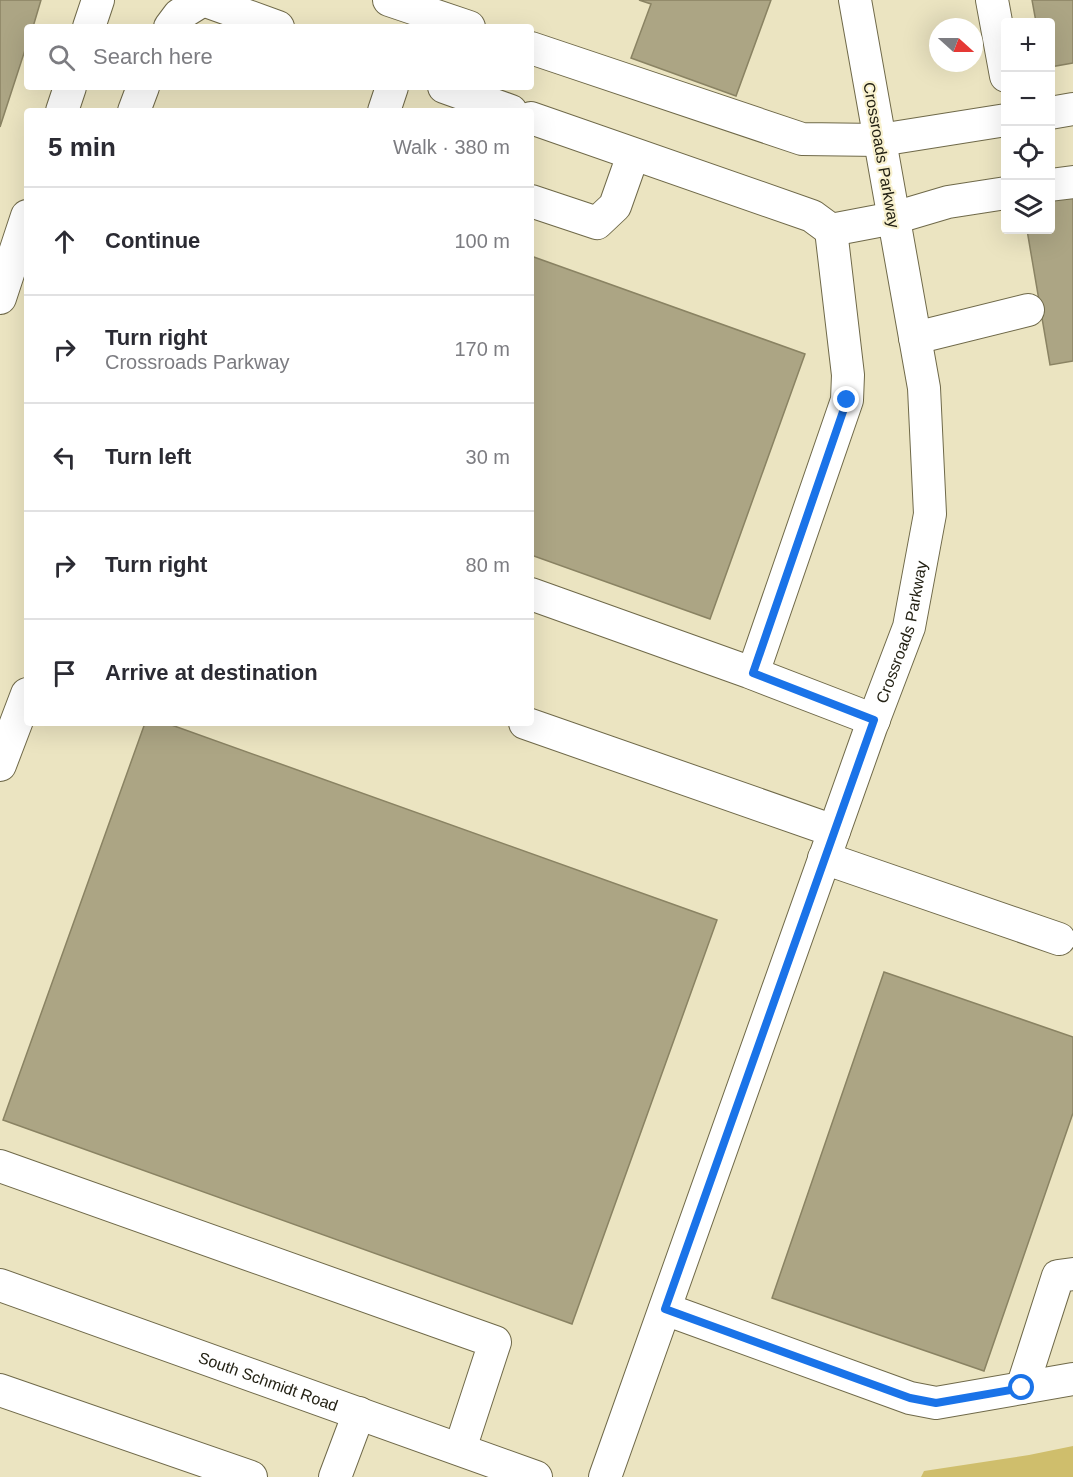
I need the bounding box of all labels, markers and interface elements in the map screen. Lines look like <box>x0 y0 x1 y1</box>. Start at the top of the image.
north arrow <box>929 18 983 72</box>
map controls <box>1001 18 1055 234</box>
button: + <box>1001 18 1055 72</box>
search box <box>24 24 534 90</box>
icon: search <box>45 41 78 74</box>
text: Search here <box>93 44 213 69</box>
button: − <box>1001 72 1055 126</box>
street label: Crossroads Parkway <box>860 81 903 229</box>
button: locate <box>1001 126 1055 180</box>
text: 5 min <box>48 132 116 162</box>
text: Walk · 380 m <box>393 136 510 158</box>
button: layers <box>1001 180 1055 234</box>
icon: ahead <box>48 225 81 258</box>
text: Continue <box>105 228 200 253</box>
text: 100 m <box>454 230 510 252</box>
text: Turn right <box>105 325 207 350</box>
icon: right <box>48 333 81 366</box>
text: 170 m <box>454 338 510 360</box>
text: Crossroads Parkway <box>105 351 290 373</box>
route end <box>833 386 859 412</box>
icon: left <box>48 441 81 474</box>
text: Turn left <box>105 444 191 469</box>
text: 30 m <box>466 446 510 468</box>
icon: right <box>48 549 81 582</box>
text: Turn right <box>105 552 207 577</box>
text: 80 m <box>466 554 510 576</box>
street label: Crossroads Parkway <box>873 560 930 706</box>
icon: arrive <box>48 657 81 690</box>
text: Arrive at destination <box>105 660 318 685</box>
street label: South Schmidt Road <box>196 1349 340 1414</box>
route start <box>1008 1374 1034 1400</box>

